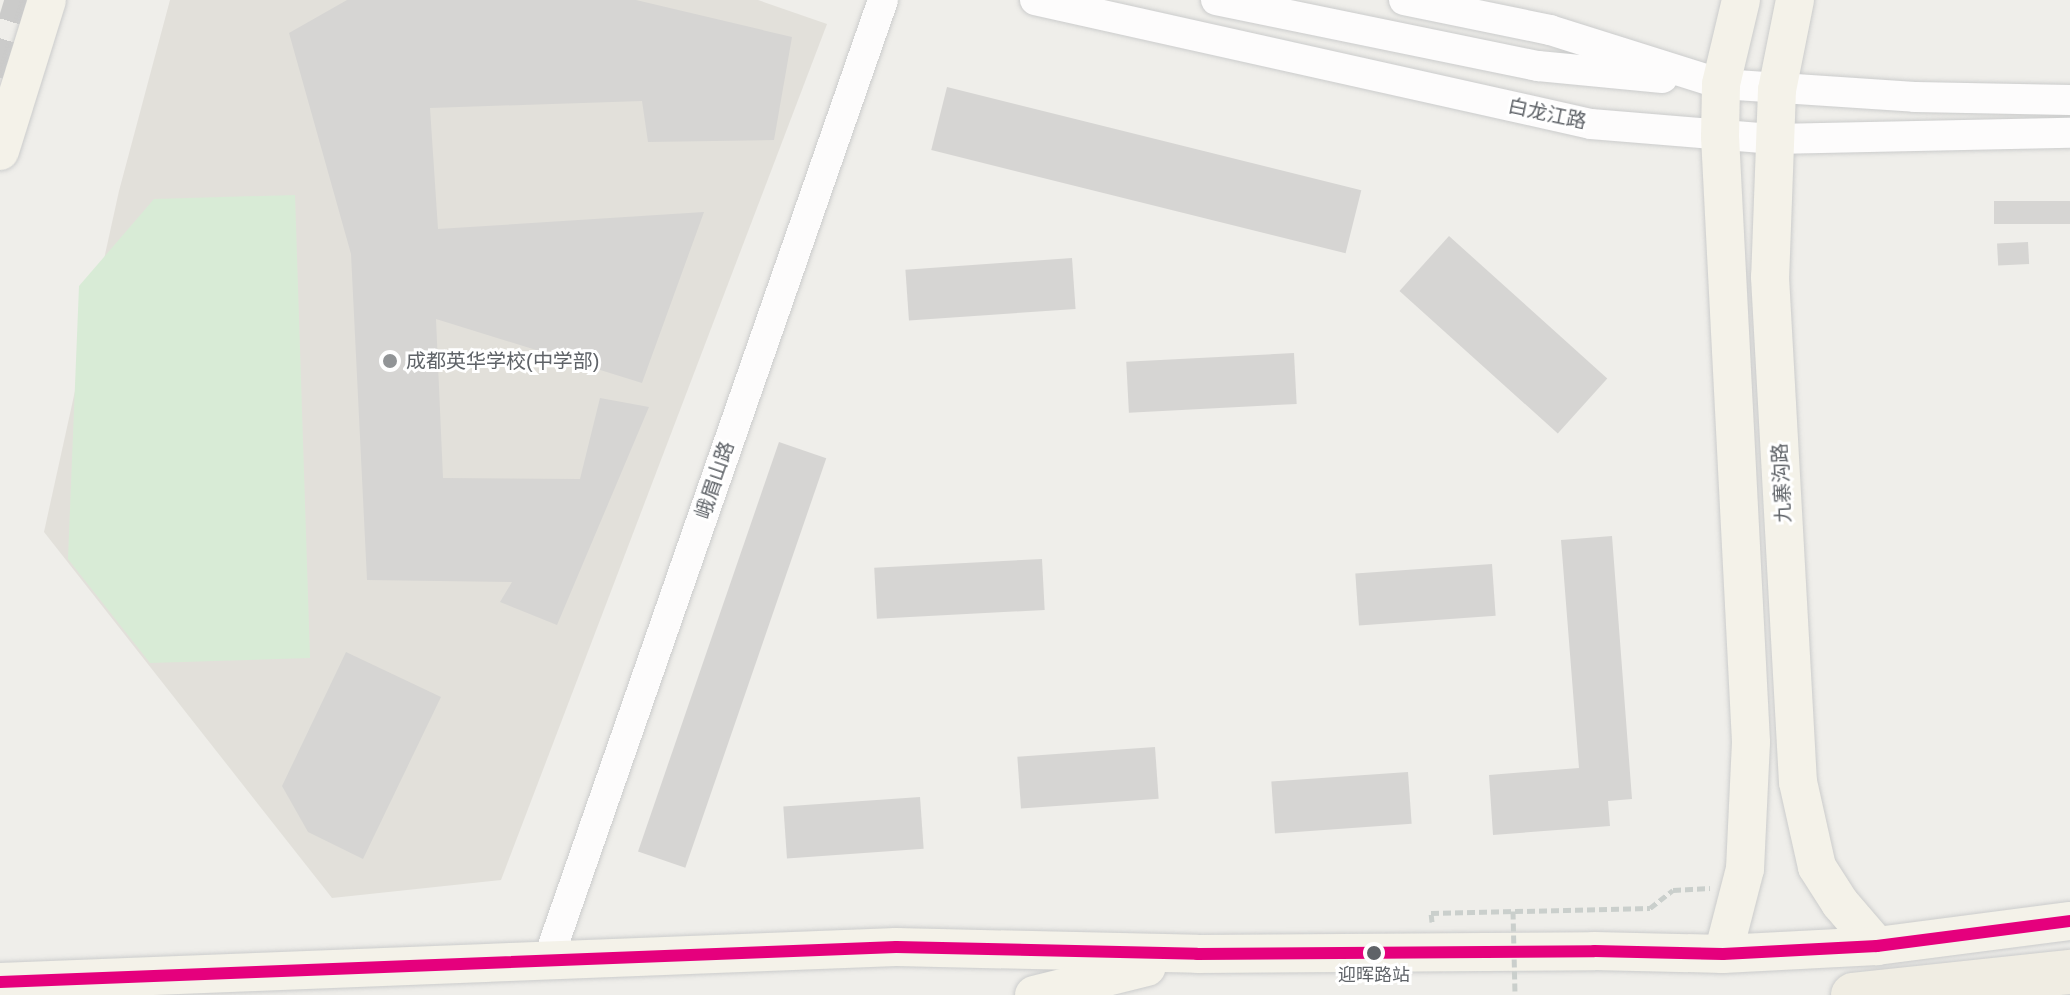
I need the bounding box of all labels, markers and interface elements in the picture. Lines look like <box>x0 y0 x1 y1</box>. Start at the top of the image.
street label: 白龙江路 <box>1505 94 1589 134</box>
place label: 成都英华学校(中学部) <box>406 349 599 373</box>
marker: 成都英华学校(中学部) <box>381 352 399 370</box>
street label: 峨眉山路 <box>691 438 739 522</box>
street label: 九寨沟路 <box>1768 442 1796 524</box>
marker: 迎晖路站 <box>1366 945 1382 961</box>
place label: 迎晖路站 <box>1338 964 1410 986</box>

